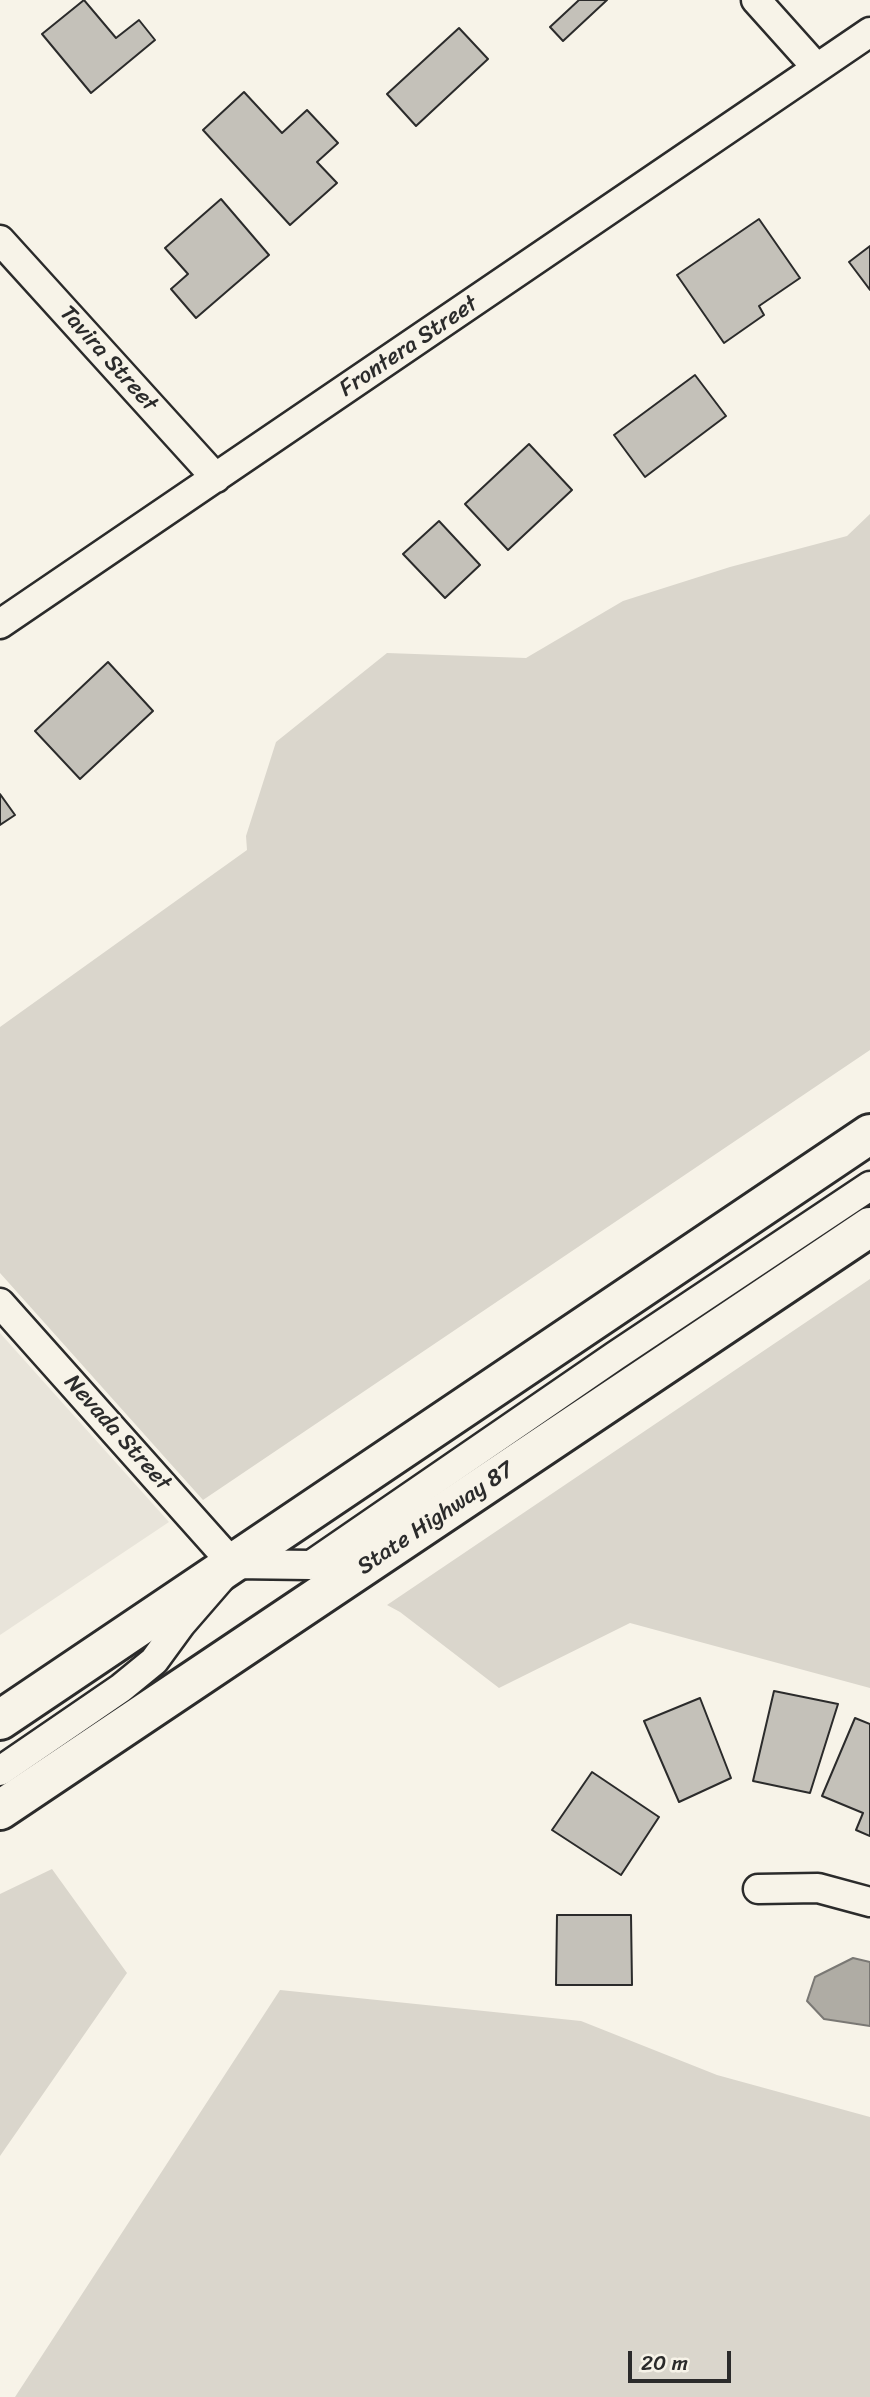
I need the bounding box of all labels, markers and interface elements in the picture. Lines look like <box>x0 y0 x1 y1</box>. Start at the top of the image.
street label: Frontera Street <box>335 291 483 403</box>
street label: Tavira Street <box>53 300 163 418</box>
street label: Nevada Street <box>58 1369 176 1497</box>
street label: State Highway 87 <box>353 1457 519 1581</box>
scale bar <box>632 2338 735 2382</box>
text: 20 m <box>641 2344 688 2382</box>

